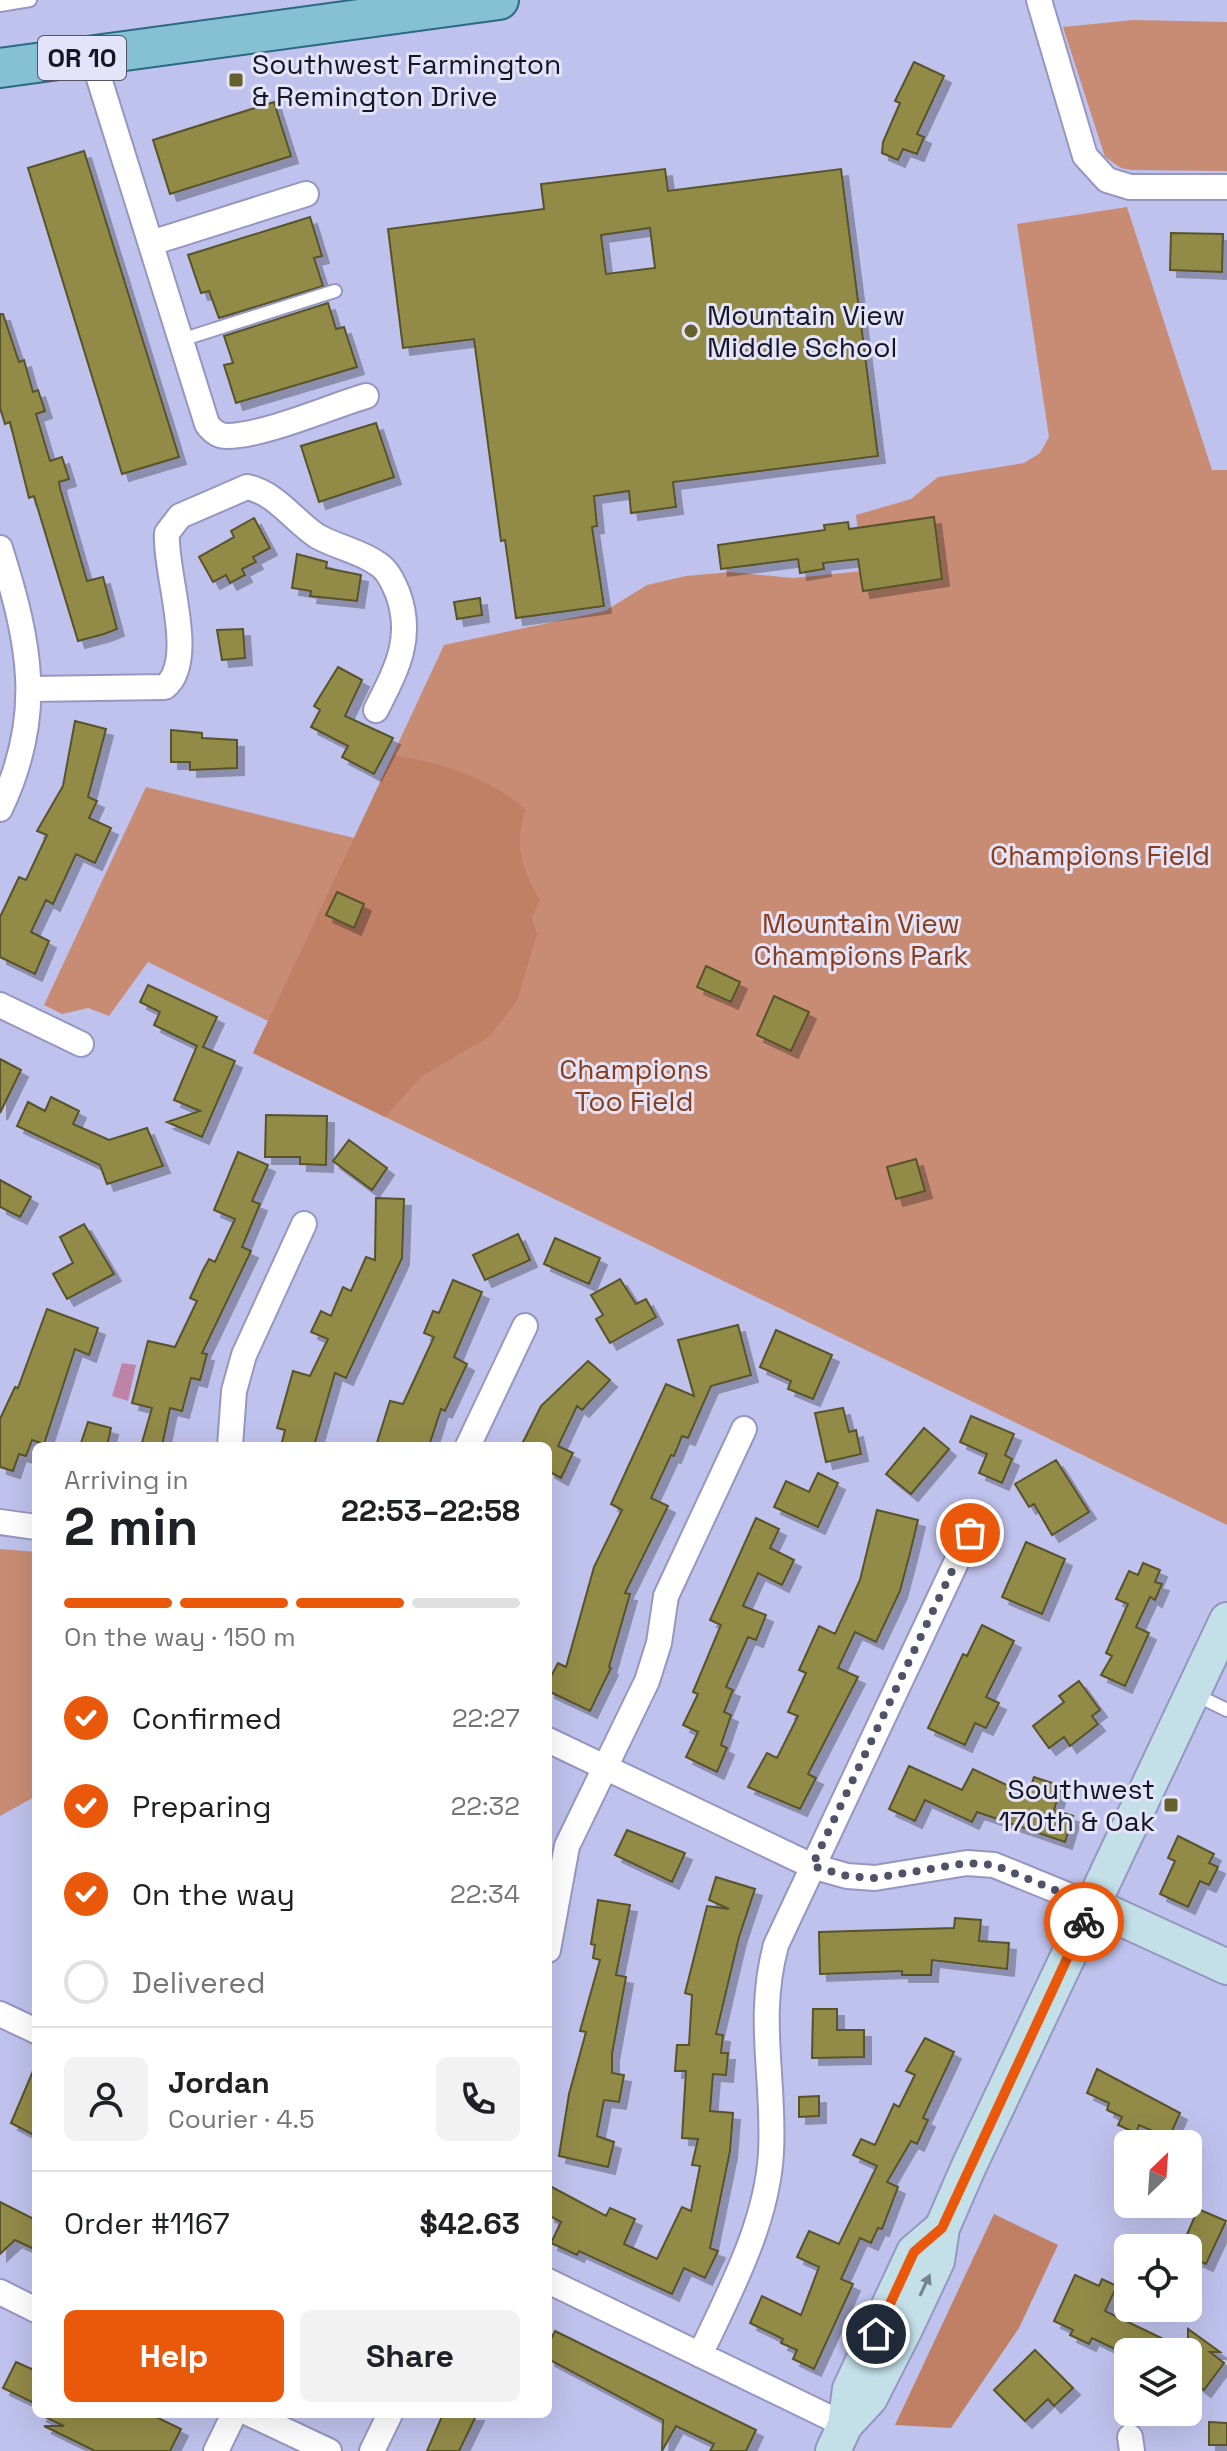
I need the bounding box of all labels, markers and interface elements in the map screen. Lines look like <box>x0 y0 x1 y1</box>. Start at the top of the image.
road number: OR 10 <box>38 36 126 80</box>
place label: Southwest Farmington & Remington Drive <box>252 46 561 114</box>
marker: Southwest Farmington & Remington Drive <box>227 71 245 89</box>
place label: Mountain View Middle School <box>707 297 905 365</box>
marker: Mountain View Middle School <box>682 322 700 340</box>
park label: Champions Field <box>990 837 1210 873</box>
park label: Mountain View Champions Park <box>754 905 968 973</box>
park label: Champions Too Field <box>559 1051 709 1119</box>
text: Arriving in <box>64 1463 188 1497</box>
text: 22:53–22:58 <box>341 1491 520 1530</box>
text: 2 min <box>64 1494 198 1560</box>
pin <box>936 1499 1004 1567</box>
icon: bag <box>948 1511 992 1555</box>
text: On the way · 150 m <box>64 1620 296 1654</box>
icon: check <box>64 1696 108 1740</box>
text: Confirmed <box>132 1699 282 1738</box>
text: 22:27 <box>452 1701 520 1735</box>
place label: Southwest 170th & Oak <box>999 1771 1155 1839</box>
icon: check <box>64 1784 108 1828</box>
text: Preparing <box>132 1787 271 1826</box>
text: 22:32 <box>451 1789 520 1823</box>
marker: Southwest 170th & Oak <box>1162 1796 1180 1814</box>
icon: check <box>64 1872 108 1916</box>
text: On the way <box>132 1875 295 1914</box>
text: 22:34 <box>450 1877 520 1911</box>
courier <box>1044 1882 1124 1962</box>
icon: bike <box>1062 1900 1106 1944</box>
text: Delivered <box>132 1963 266 2002</box>
button: person <box>64 2057 148 2141</box>
button: phone <box>436 2057 520 2141</box>
text: Jordan <box>168 2063 270 2102</box>
text: Courier · 4.5 <box>168 2102 315 2136</box>
north arrow <box>1114 2130 1202 2218</box>
map controls <box>1114 2130 1202 2426</box>
text: Order #1167 <box>64 2204 230 2243</box>
text: $42.63 <box>420 2204 520 2243</box>
button: locate <box>1114 2234 1202 2322</box>
one-way arrow <box>918 2274 932 2297</box>
pin <box>842 2300 910 2368</box>
button: Help <box>64 2310 284 2402</box>
button: Share <box>300 2310 520 2402</box>
icon: home <box>854 2312 898 2356</box>
button: layers <box>1114 2338 1202 2426</box>

